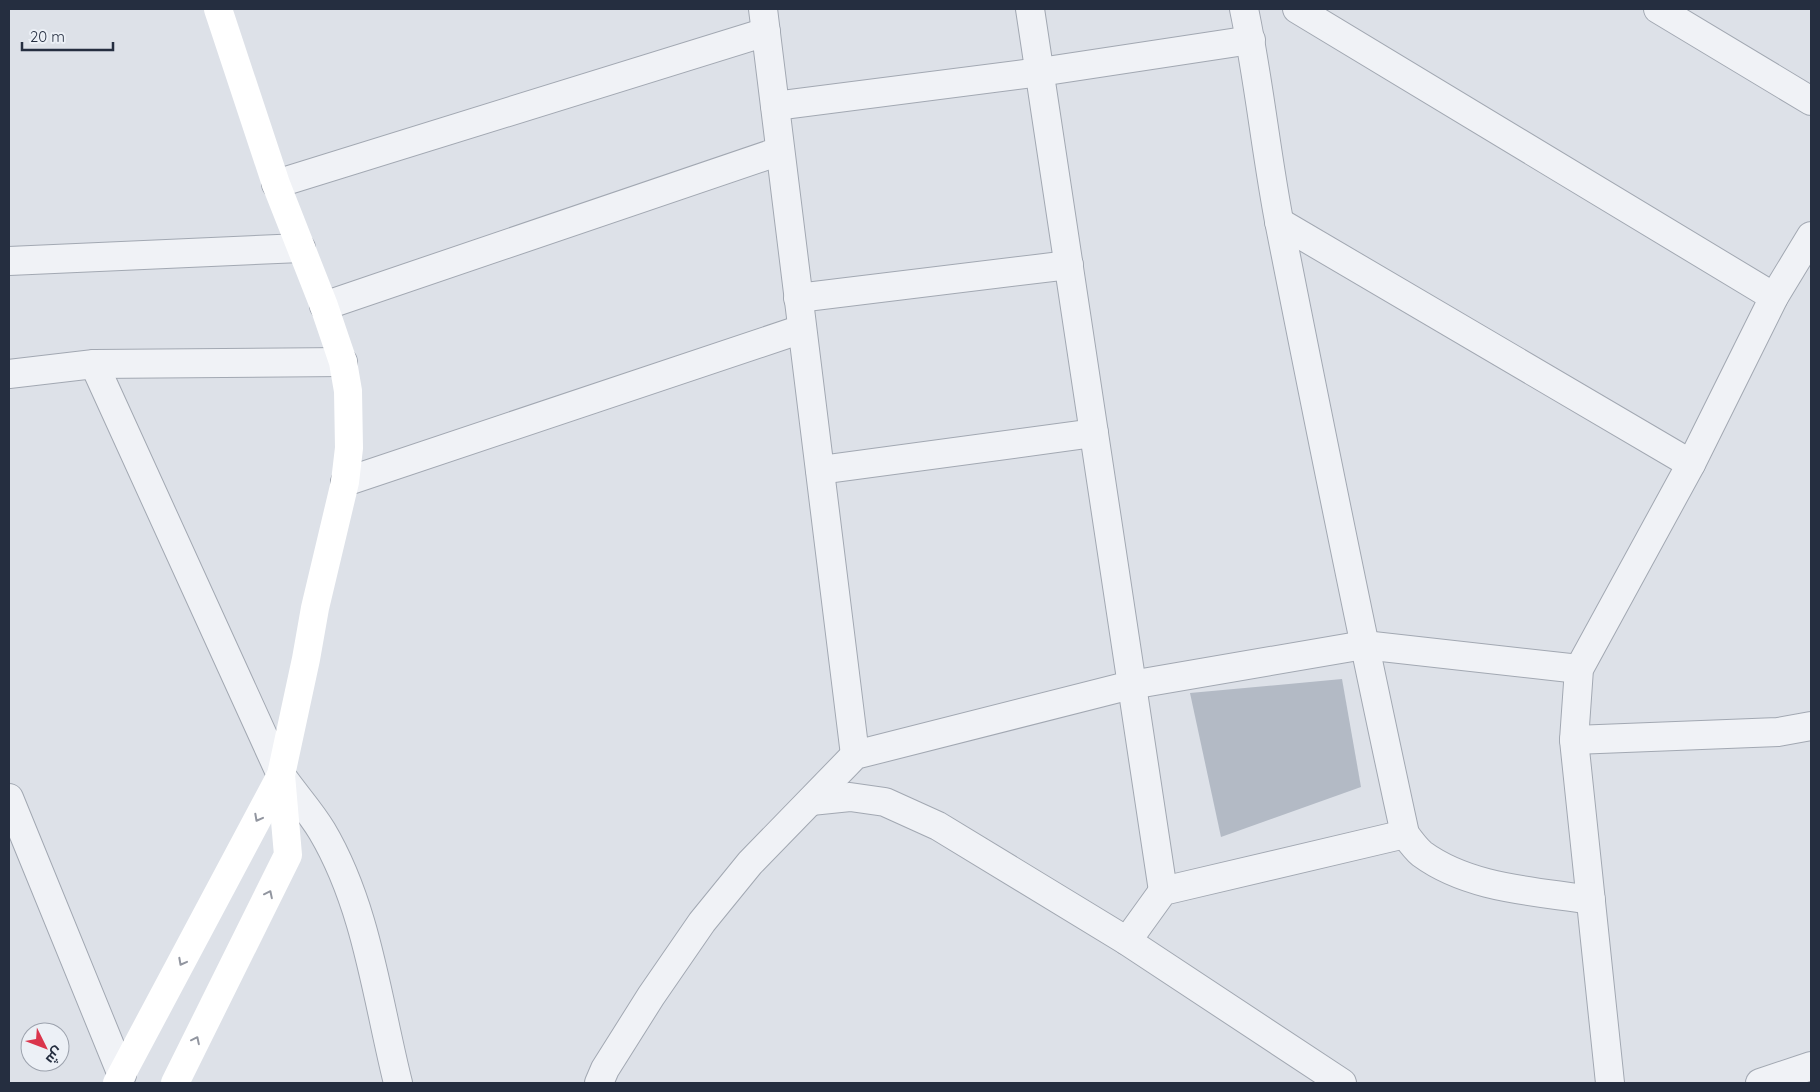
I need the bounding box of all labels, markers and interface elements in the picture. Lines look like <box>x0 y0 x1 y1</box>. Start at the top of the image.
scale bar <box>22 20 114 52</box>
text: 20 m <box>30 27 65 46</box>
one-way arrow <box>254 813 264 822</box>
one-way arrow <box>262 890 273 899</box>
one-way arrow <box>178 957 188 966</box>
north arrow <box>20 1022 70 1072</box>
one-way arrow <box>190 1036 200 1045</box>
text: ش <box>42 1043 67 1068</box>

